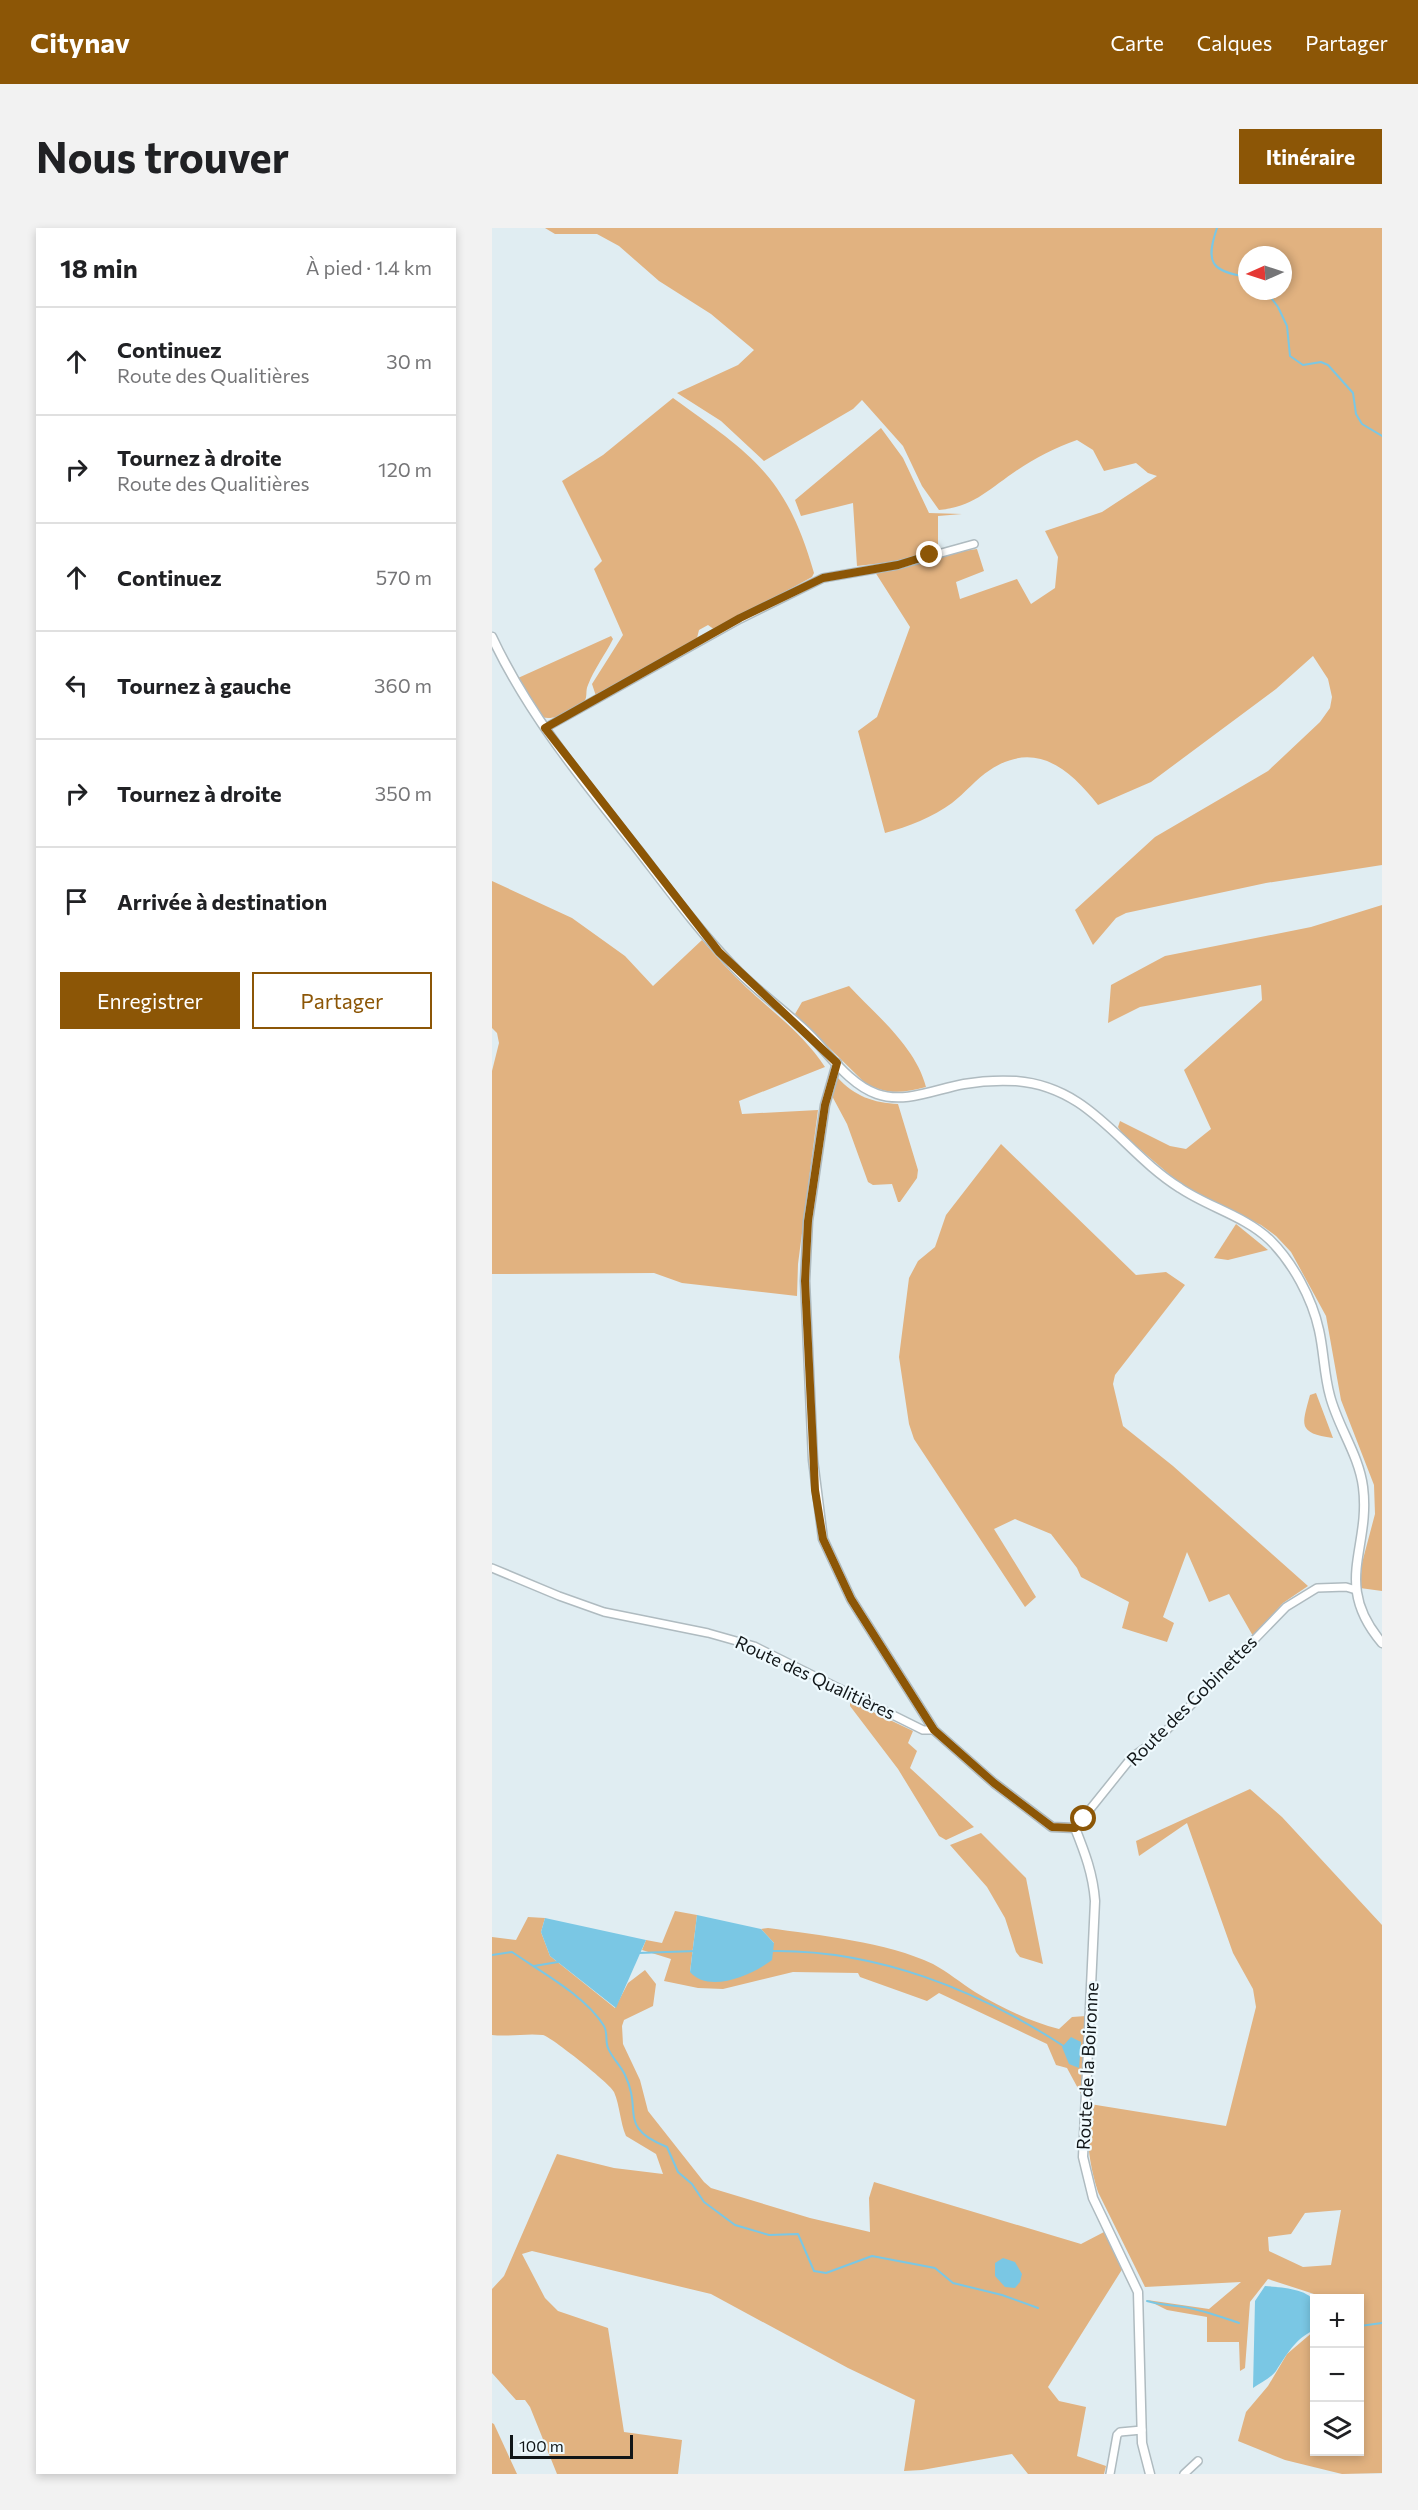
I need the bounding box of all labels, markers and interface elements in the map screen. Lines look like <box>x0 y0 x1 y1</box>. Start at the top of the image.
text: Citynav <box>30 25 130 59</box>
text: Carte <box>1111 30 1164 55</box>
text: Calques <box>1197 30 1272 55</box>
text: Partager <box>1305 30 1388 55</box>
button: Itinéraire <box>1239 129 1382 184</box>
text: Nous trouver <box>36 130 289 182</box>
north arrow <box>1238 246 1292 300</box>
text: 18 min <box>60 252 138 283</box>
text: À pied · 1.4 km <box>306 255 432 279</box>
text: Continuez <box>117 336 222 363</box>
icon: ahead <box>60 345 93 378</box>
text: 30 m <box>386 349 432 373</box>
text: Route des Qualitières <box>117 363 310 387</box>
text: Tournez à droite <box>117 444 282 471</box>
icon: right <box>60 453 93 486</box>
text: 120 m <box>378 457 432 481</box>
text: Route des Qualitières <box>117 471 310 495</box>
route end <box>916 541 942 567</box>
icon: ahead <box>60 561 93 594</box>
text: Continuez <box>117 564 222 591</box>
text: 570 m <box>376 565 432 589</box>
icon: left <box>60 669 93 702</box>
text: Tournez à gauche <box>117 672 291 699</box>
text: 360 m <box>374 673 432 697</box>
icon: right <box>60 777 93 810</box>
text: Tournez à droite <box>117 780 282 807</box>
text: 350 m <box>375 781 432 805</box>
icon: arrive <box>60 885 93 918</box>
text: Arrivée à destination <box>117 888 327 915</box>
button: Enregistrer <box>60 972 240 1029</box>
button: Partager <box>252 972 432 1029</box>
street label: Route des Qualitières <box>732 1630 899 1724</box>
street label: Route des Gobinettes <box>1122 1631 1261 1770</box>
route start <box>1070 1805 1096 1831</box>
street label: Route de la Boironne <box>1072 1981 1102 2150</box>
map controls <box>1310 2294 1364 2456</box>
button: + <box>1310 2294 1364 2348</box>
button: − <box>1310 2348 1364 2402</box>
button: layers <box>1310 2402 1364 2456</box>
scale bar <box>510 2432 633 2460</box>
text: 100 m <box>519 2436 564 2455</box>

